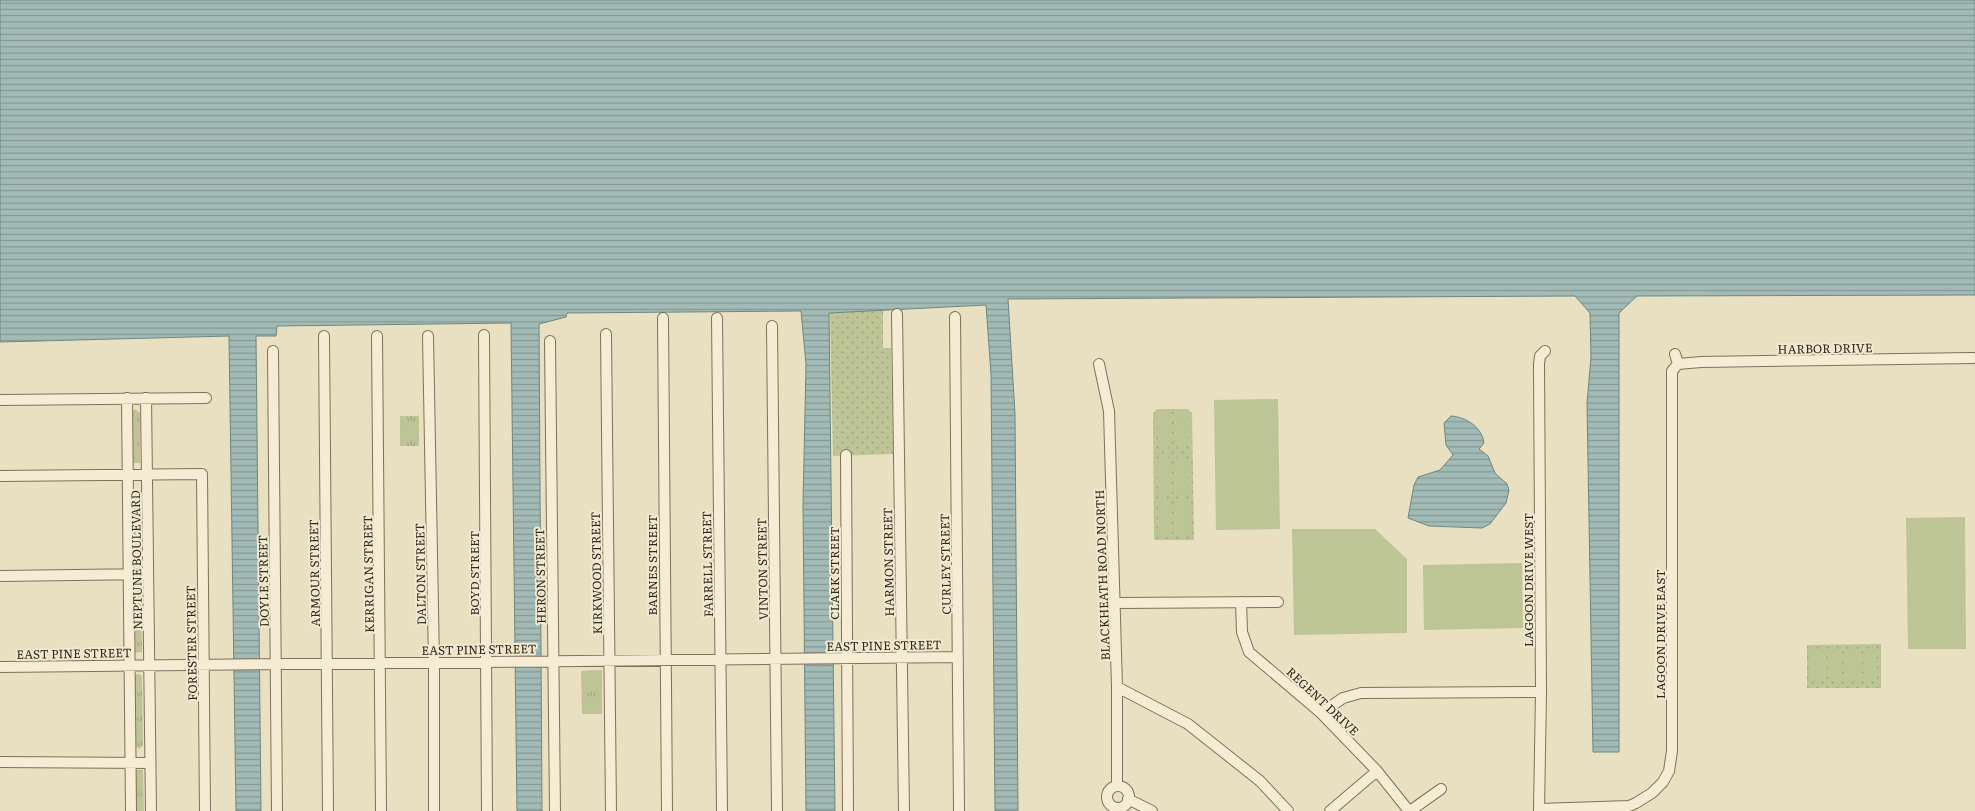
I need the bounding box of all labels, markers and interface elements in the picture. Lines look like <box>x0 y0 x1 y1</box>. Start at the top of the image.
street label: HARBOR DRIVE <box>1777 338 1873 358</box>
street label: BLACKHEATH ROAD NORTH <box>1090 489 1114 661</box>
street label: NEPTUNE BOULEVARD <box>126 490 146 630</box>
street label: HARMON STREET <box>878 507 898 617</box>
street label: KIRKWOOD STREET <box>586 511 606 634</box>
street label: FARRELL STREET <box>697 511 717 617</box>
street label: CURLEY STREET <box>935 513 955 615</box>
street label: LAGOON DRIVE WEST <box>1519 513 1537 647</box>
street label: BARNES STREET <box>643 514 661 615</box>
street label: KERRIGAN STREET <box>358 515 378 633</box>
street label: VINTON STREET <box>752 518 772 620</box>
street label: ARMOUR STREET <box>304 519 324 627</box>
street label: DALTON STREET <box>410 523 430 625</box>
street label: CLARK STREET <box>825 526 843 620</box>
street label: HERON STREET <box>530 528 550 624</box>
street label: BOYD STREET <box>465 530 483 615</box>
street label: DOYLE STREET <box>253 535 273 627</box>
street label: LAGOON DRIVE EAST <box>1651 569 1669 699</box>
street label: FORESTER STREET <box>181 585 201 701</box>
street label: EAST PINE STREET <box>826 635 942 655</box>
street label: EAST PINE STREET <box>421 639 537 659</box>
street label: EAST PINE STREET <box>16 643 132 663</box>
street label: REGENT DRIVE <box>1283 663 1364 740</box>

